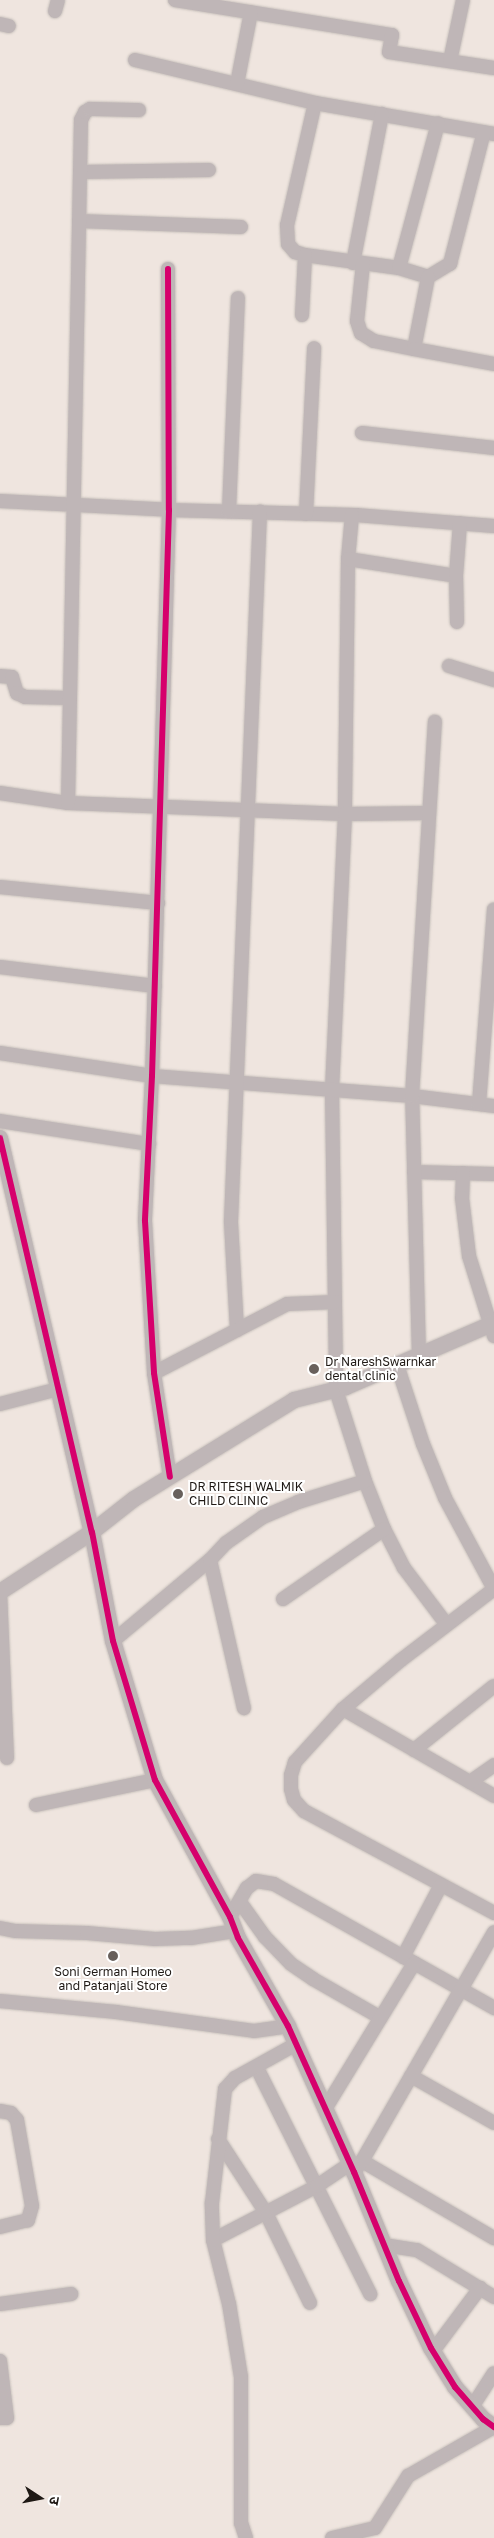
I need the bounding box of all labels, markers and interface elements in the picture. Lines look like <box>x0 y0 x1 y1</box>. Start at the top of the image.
place label: Dr NareshSwarnkar dental clinic <box>325 1355 436 1383</box>
marker: Dr NareshSwarnkar dental clinic <box>307 1362 321 1376</box>
place label: DR RITESH WALMIK CHILD CLINIC <box>189 1480 303 1508</box>
marker: DR RITESH WALMIK CHILD CLINIC <box>171 1487 185 1501</box>
marker: Soni German Homeo and Patanjali Store <box>106 1949 120 1963</box>
place label: Soni German Homeo and Patanjali Store <box>54 1965 172 1993</box>
north arrow <box>15 2473 65 2523</box>
text: उ <box>46 2495 64 2507</box>

